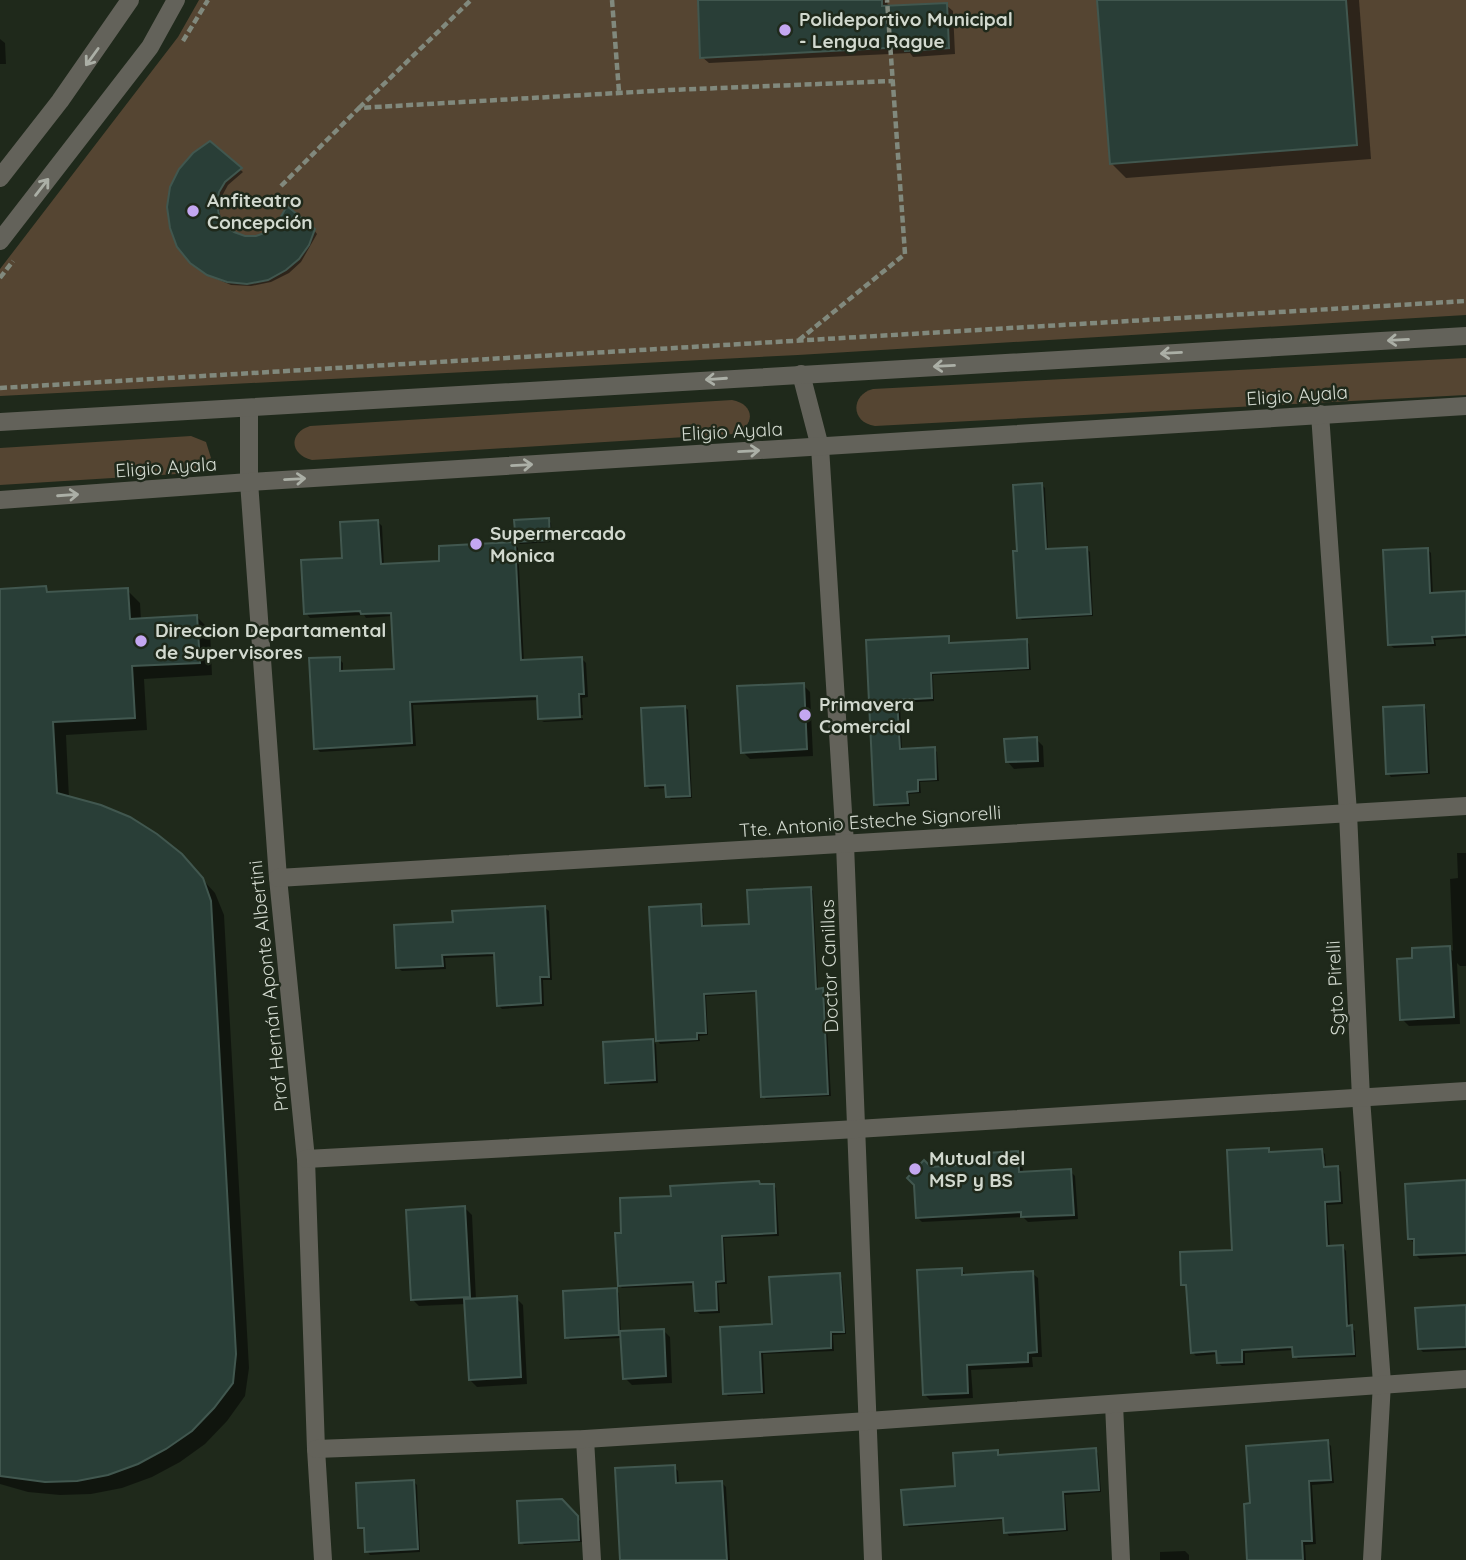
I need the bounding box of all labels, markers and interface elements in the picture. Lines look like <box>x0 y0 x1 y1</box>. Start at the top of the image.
place label: Polideportivo Municipal - Lengua Rague <box>799 7 1013 53</box>
marker: Polideportivo Municipal - Lengua Rague <box>777 22 793 38</box>
one-way arrow <box>85 47 100 66</box>
one-way arrow <box>35 179 50 197</box>
place label: Anfiteatro Concepción <box>207 188 313 234</box>
marker: Anfiteatro Concepción <box>185 203 201 219</box>
one-way arrow <box>1387 334 1410 347</box>
one-way arrow <box>1160 347 1182 360</box>
one-way arrow <box>933 360 955 373</box>
one-way arrow <box>706 373 728 386</box>
street label: Eligio Ayala <box>1245 379 1349 411</box>
street label: Eligio Ayala <box>681 416 783 446</box>
one-way arrow <box>737 445 760 458</box>
street label: Eligio Ayala <box>114 451 218 483</box>
one-way arrow <box>510 458 533 471</box>
one-way arrow <box>283 472 306 485</box>
one-way arrow <box>56 488 79 501</box>
place label: Supermercado Monica <box>490 521 626 567</box>
marker: Supermercado Monica <box>468 536 484 552</box>
place label: Direccion Departamental de Supervisores <box>155 618 387 664</box>
marker: Direccion Departamental de Supervisores <box>133 633 149 649</box>
place label: Primavera Comercial <box>819 692 914 738</box>
marker: Primavera Comercial <box>797 707 813 723</box>
street label: Tte. Antonio Esteche Signorelli <box>738 800 1002 842</box>
street label: Prof Hernán Aponte Albertini <box>243 859 293 1113</box>
street label: Doctor Canillas <box>815 899 843 1033</box>
street label: Sgto. Pirelli <box>1321 940 1349 1036</box>
place label: Mutual del MSP y BS <box>929 1146 1025 1192</box>
marker: Mutual del MSP y BS <box>907 1161 923 1177</box>

